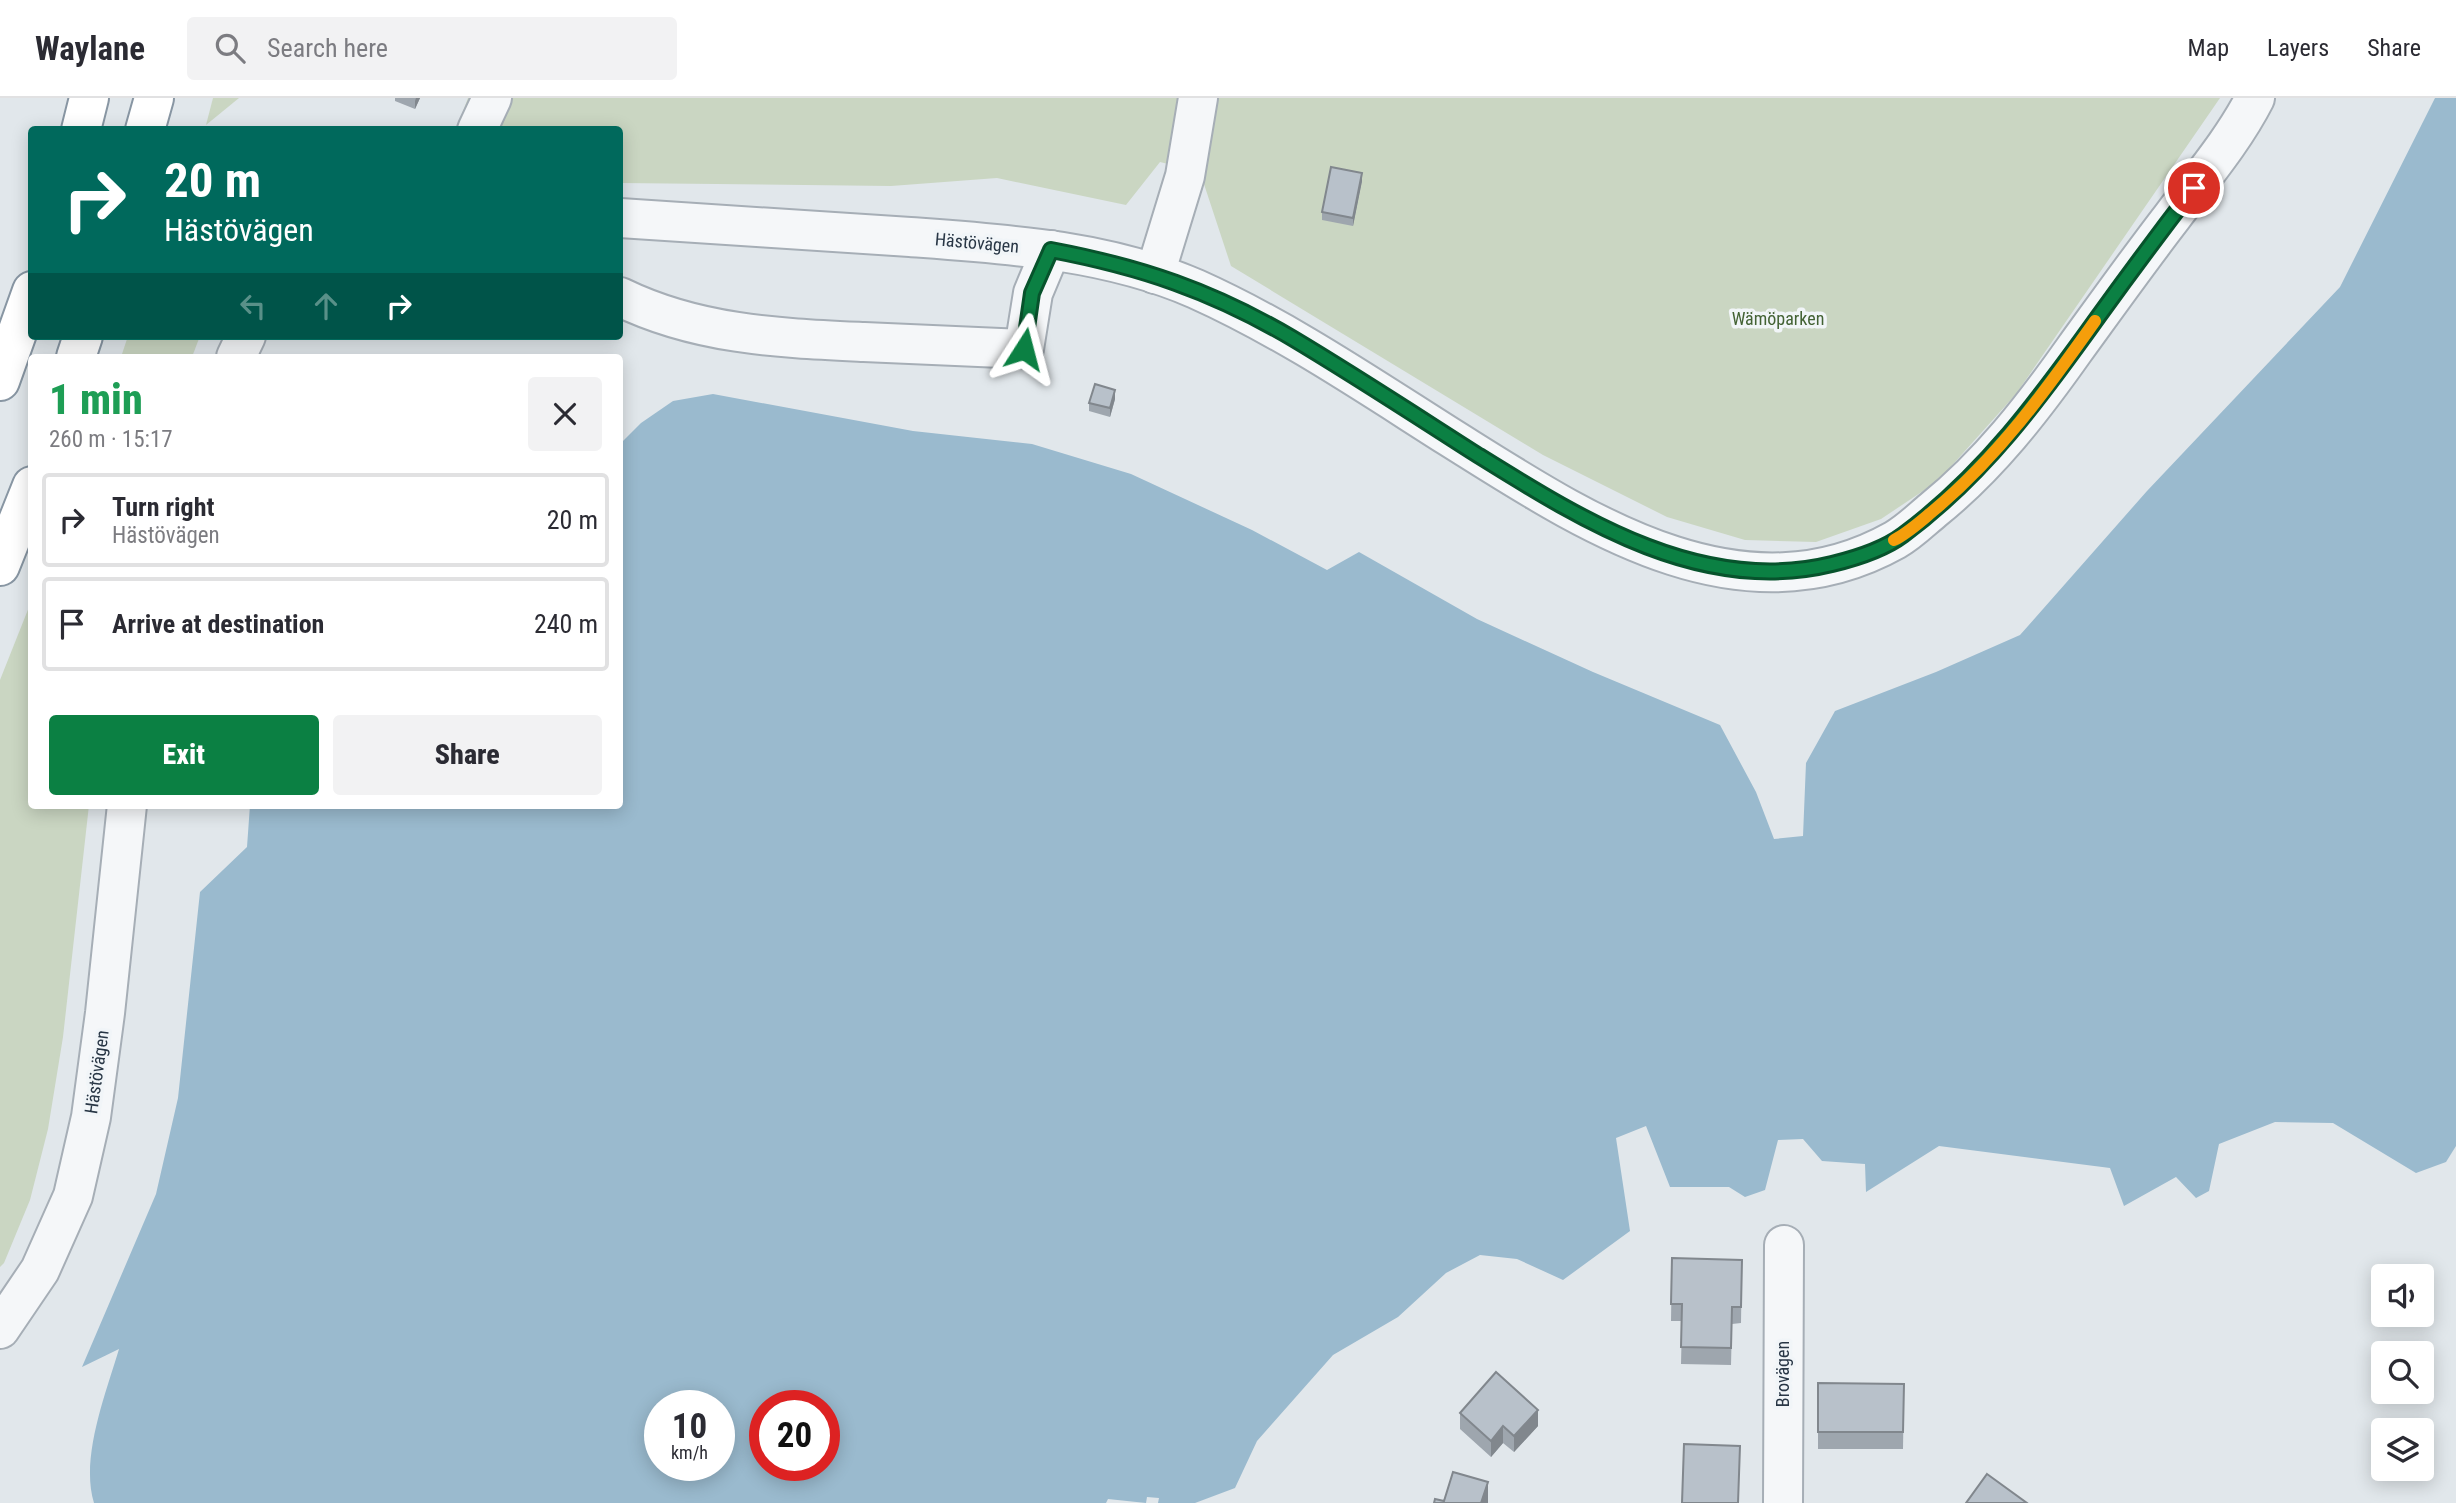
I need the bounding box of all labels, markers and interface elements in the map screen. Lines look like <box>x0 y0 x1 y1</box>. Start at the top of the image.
search box <box>187 17 677 80</box>
text: Waylane <box>35 29 145 68</box>
icon: search <box>211 29 249 67</box>
text: Search here <box>267 33 388 63</box>
text: Map <box>2188 34 2229 62</box>
text: Layers <box>2267 34 2329 62</box>
text: Share <box>2367 34 2421 62</box>
text: 20 m <box>164 152 261 209</box>
icon: right <box>49 154 140 245</box>
pin <box>2164 158 2224 218</box>
icon: arrive <box>2175 169 2213 207</box>
text: Hästövägen <box>164 211 314 249</box>
street label: Hästövägen <box>934 228 1020 257</box>
icon: left <box>234 287 272 325</box>
icon: ahead <box>307 287 345 325</box>
icon: right <box>380 287 418 325</box>
park label: Wämöparken <box>1732 308 1824 329</box>
position arrow <box>987 312 1061 386</box>
text: 1 min <box>49 375 143 424</box>
button: close <box>528 377 602 451</box>
text: 260 m · 15:17 <box>49 426 173 453</box>
text: Turn right <box>112 492 214 522</box>
icon: right <box>53 501 91 539</box>
text: 20 m <box>547 505 598 535</box>
text: Hästövägen <box>112 522 220 549</box>
icon: arrive <box>53 605 91 643</box>
text: Arrive at destination <box>112 609 324 639</box>
text: 240 m <box>534 609 598 639</box>
button: Exit <box>49 715 319 795</box>
button: Share <box>333 715 602 795</box>
street label: Hästövägen <box>80 1029 113 1115</box>
map controls <box>2371 1264 2434 1481</box>
button: sound <box>2371 1264 2434 1327</box>
street label: Brovägen <box>1772 1341 1793 1407</box>
button: search <box>2371 1341 2434 1404</box>
speed limit sign: 20 <box>749 1390 840 1481</box>
text: 10 <box>672 1406 707 1447</box>
button: layers <box>2371 1418 2434 1481</box>
text: km/h <box>671 1442 708 1463</box>

